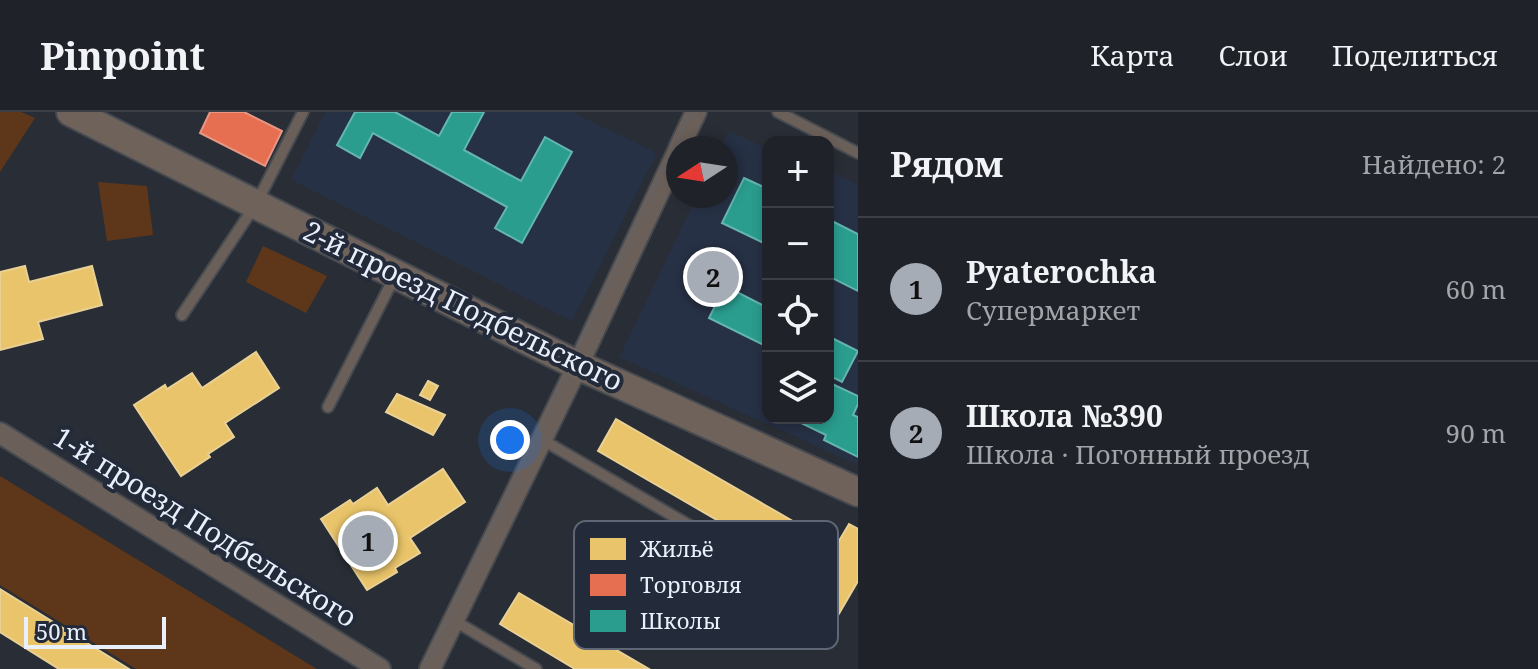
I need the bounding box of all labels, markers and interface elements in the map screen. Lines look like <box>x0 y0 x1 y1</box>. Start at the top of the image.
text: Pinpoint <box>40 29 205 81</box>
text: Карта <box>1090 36 1174 74</box>
text: Слои <box>1218 36 1288 74</box>
text: Поделиться <box>1332 36 1498 74</box>
north arrow <box>666 136 738 208</box>
map controls <box>762 136 834 424</box>
button: + <box>762 136 834 208</box>
text: Рядом <box>890 141 1003 187</box>
text: Найдено: 2 <box>1362 146 1506 182</box>
button: − <box>762 208 834 280</box>
street label: 2-й проезд Подбельского <box>297 211 629 399</box>
pin: 2 <box>687 247 739 307</box>
text: Pyaterochka <box>966 251 1157 292</box>
text: 1 <box>909 271 923 307</box>
text: 60 m <box>1446 271 1506 307</box>
button: locate <box>762 280 834 352</box>
text: Супермаркет <box>966 292 1140 328</box>
button: layers <box>762 352 834 424</box>
text: Школа №390 <box>966 395 1163 436</box>
text: 2 <box>909 415 923 451</box>
text: 90 m <box>1446 415 1506 451</box>
street label: 1-й проезд Подбельского <box>47 417 364 635</box>
your location <box>490 420 530 460</box>
text: Школа · Погонный проезд <box>966 436 1309 472</box>
pin: 1 <box>342 511 394 571</box>
legend <box>574 521 838 649</box>
text: Жильё <box>639 533 713 563</box>
text: Торговля <box>640 569 742 599</box>
text: Школы <box>640 605 721 635</box>
scale bar <box>24 613 166 649</box>
text: 50 m <box>36 616 87 646</box>

